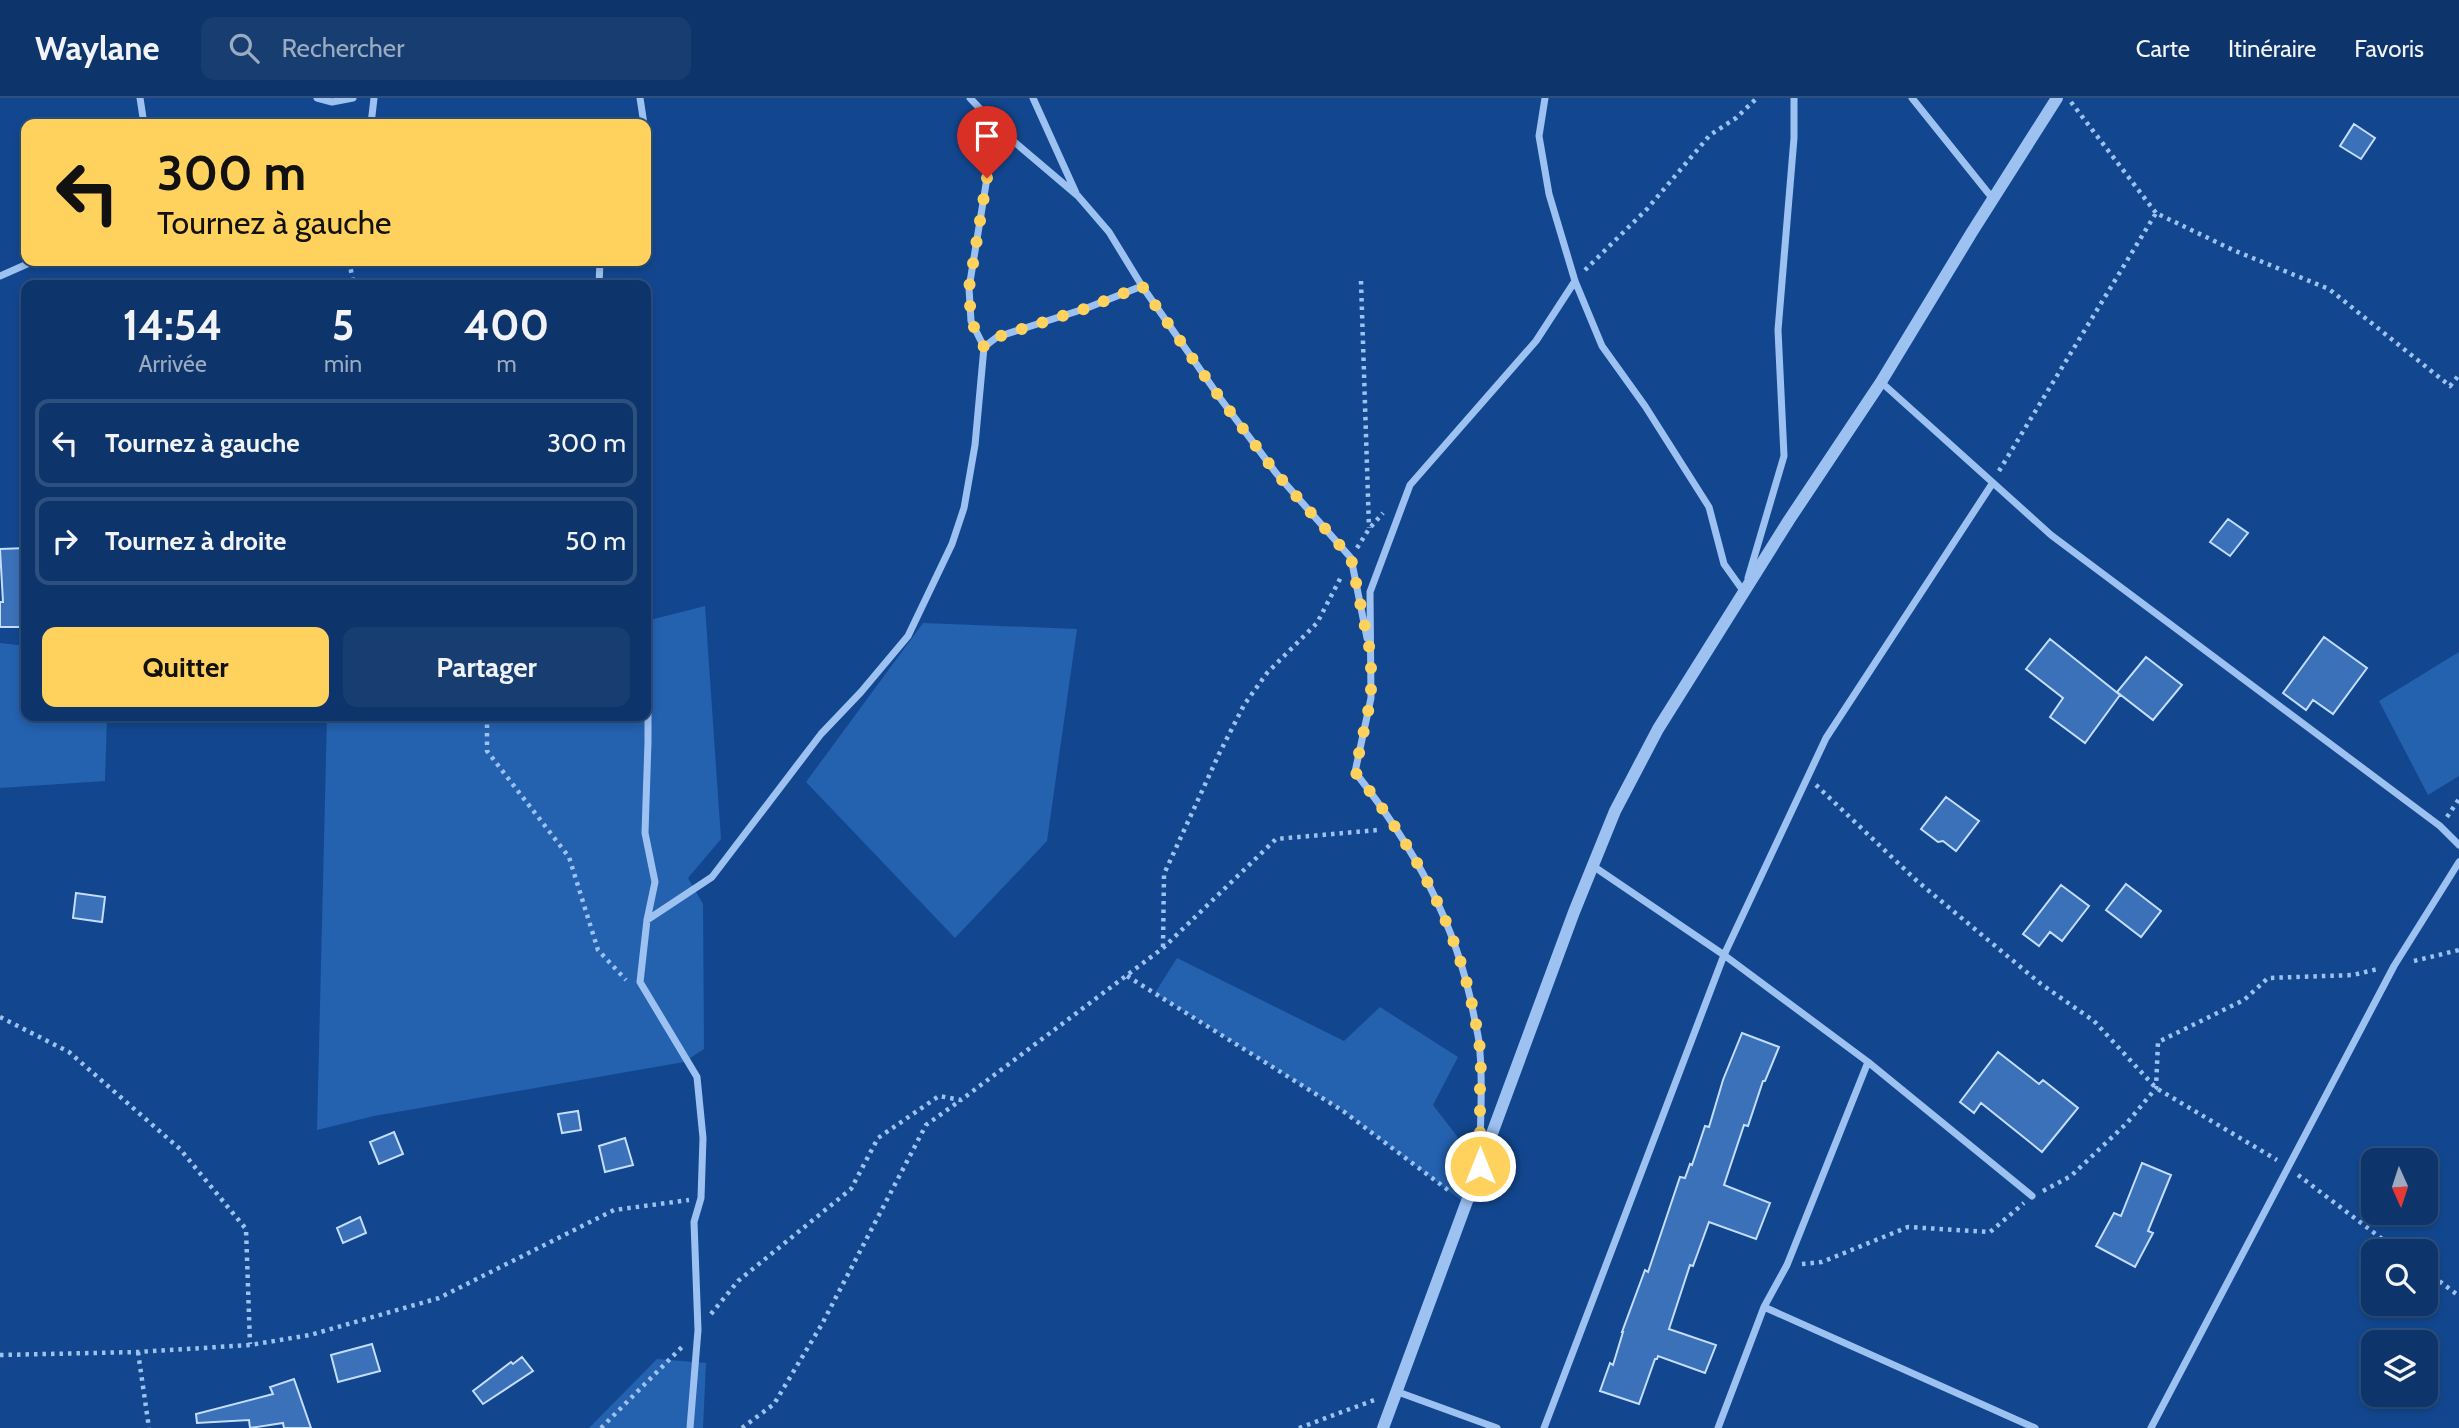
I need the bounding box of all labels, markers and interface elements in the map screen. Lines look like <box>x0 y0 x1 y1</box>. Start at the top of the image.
search box <box>201 17 691 80</box>
text: Waylane <box>35 28 159 68</box>
icon: search <box>225 29 263 67</box>
text: Rechercher <box>281 32 404 64</box>
text: Carte <box>2136 34 2190 63</box>
text: Itinéraire <box>2228 34 2316 63</box>
text: Favoris <box>2354 34 2424 63</box>
pin <box>957 106 1017 178</box>
icon: arrive <box>968 117 1006 155</box>
text: 300 m <box>157 143 306 202</box>
icon: left <box>42 147 133 238</box>
text: Tournez à gauche <box>157 203 391 242</box>
text: 14:54 <box>123 299 222 351</box>
text: 5 <box>332 299 354 351</box>
text: 400 <box>464 299 549 351</box>
text: Arrivée <box>138 350 207 378</box>
text: min <box>324 350 362 378</box>
text: m <box>496 350 517 378</box>
icon: left <box>46 424 84 462</box>
text: Tournez à gauche <box>105 427 300 459</box>
text: 300 m <box>547 427 626 459</box>
icon: right <box>46 522 84 560</box>
text: Tournez à droite <box>105 525 287 557</box>
text: 50 m <box>565 525 626 557</box>
button: Quitter <box>42 627 329 707</box>
button: Partager <box>343 627 630 707</box>
position arrow <box>1443 1129 1517 1203</box>
north arrow <box>2361 1148 2438 1225</box>
map controls <box>2361 1148 2438 1407</box>
button: search <box>2361 1239 2438 1316</box>
button: layers <box>2361 1330 2438 1407</box>

